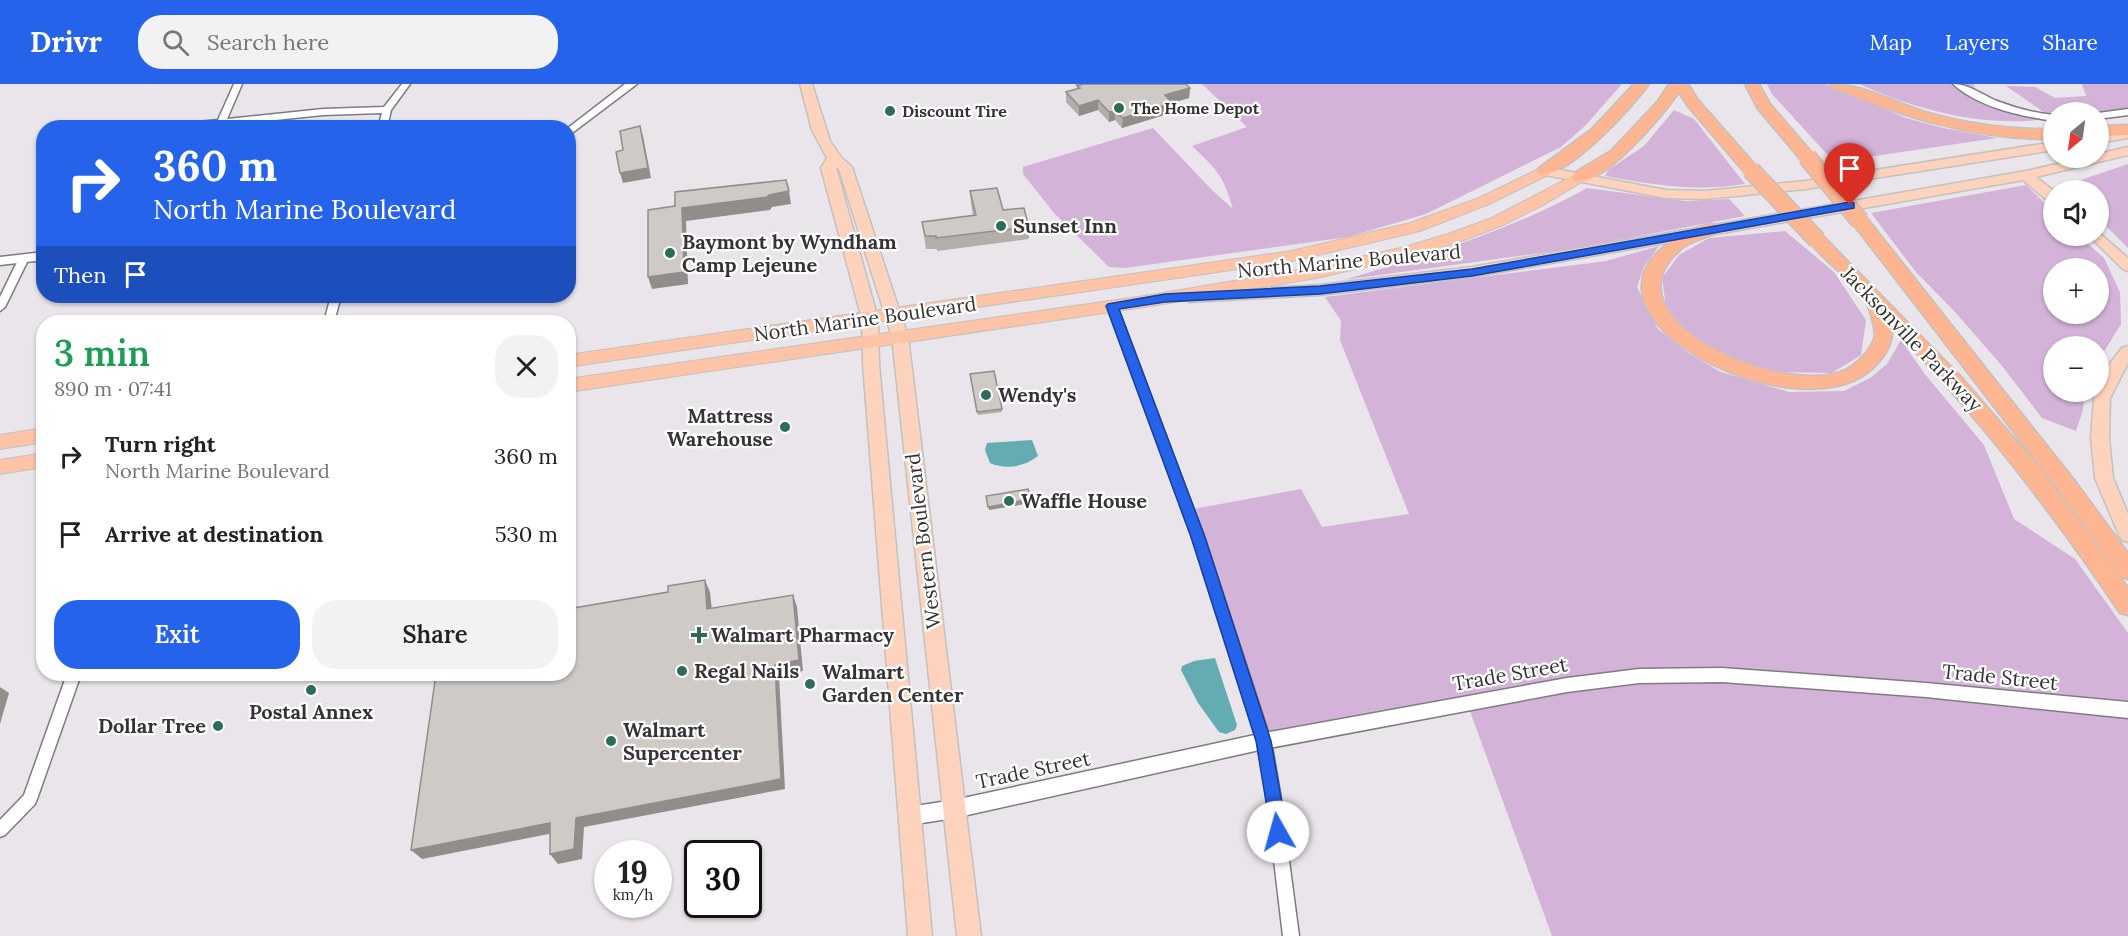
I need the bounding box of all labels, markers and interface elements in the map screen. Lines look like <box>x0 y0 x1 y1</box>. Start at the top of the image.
search box <box>138 15 558 69</box>
text: Drivr <box>30 24 102 60</box>
icon: search <box>159 26 192 59</box>
text: Search here <box>207 28 329 56</box>
text: Map <box>1869 29 1912 56</box>
text: Layers <box>1945 29 2009 56</box>
text: Share <box>2042 29 2098 56</box>
place label: The Home Depot <box>1131 98 1260 118</box>
place label: Discount Tire <box>902 101 1007 121</box>
marker: The Home Depot <box>1112 101 1126 115</box>
north arrow <box>2043 102 2109 168</box>
map controls <box>2043 102 2109 402</box>
marker: Discount Tire <box>883 104 897 118</box>
text: 360 m <box>153 139 277 193</box>
pin <box>1824 143 1875 205</box>
icon: right <box>54 144 132 222</box>
icon: arrive <box>1833 152 1866 185</box>
button: sound <box>2043 180 2109 246</box>
text: North Marine Boulevard <box>153 192 456 226</box>
place label: Sunset Inn <box>1013 213 1117 238</box>
marker: Sunset Inn <box>994 219 1008 233</box>
place label: Baymont by Wyndham Camp Lejeune <box>682 229 897 277</box>
street label: North Marine Boulevard <box>1236 238 1462 283</box>
marker: Baymont by Wyndham Camp Lejeune <box>663 246 677 260</box>
icon: arrive <box>119 258 152 291</box>
button: + <box>2043 258 2109 324</box>
street label: Jacksonville Parkway <box>1836 260 1989 417</box>
text: Then <box>54 261 107 289</box>
street label: North Marine Boulevard <box>752 290 978 347</box>
text: 3 min <box>54 330 150 376</box>
button: close <box>495 335 558 398</box>
button: − <box>2043 336 2109 402</box>
text: 890 m · 07:41 <box>54 376 172 401</box>
place label: Wendy's <box>998 382 1077 407</box>
marker: Wendy's <box>979 388 993 402</box>
place label: Mattress Warehouse <box>667 403 773 451</box>
marker: Mattress Warehouse <box>778 420 792 434</box>
text: Turn right <box>105 430 216 458</box>
icon: right <box>54 440 87 473</box>
text: 360 m <box>494 442 558 470</box>
street label: Western Boulevard <box>899 452 946 630</box>
text: North Marine Boulevard <box>105 458 330 483</box>
place label: Waffle House <box>1021 488 1147 513</box>
marker: Waffle House <box>1002 494 1016 508</box>
icon: arrive <box>54 518 87 551</box>
text: Arrive at destination <box>105 520 323 548</box>
text: 530 m <box>495 520 558 548</box>
button: Exit <box>54 600 300 669</box>
button: Share <box>312 600 558 669</box>
place label: Walmart Pharmacy <box>711 622 894 647</box>
marker: Walmart Pharmacy <box>692 628 706 642</box>
street label: Trade Street <box>1451 651 1570 696</box>
place label: Regal Nails <box>694 658 799 683</box>
street label: Trade Street <box>1941 658 2059 695</box>
place label: Walmart Garden Center <box>822 659 964 707</box>
marker: Regal Nails <box>675 664 689 678</box>
marker: Walmart Garden Center <box>803 677 817 691</box>
marker: Postal Annex <box>304 683 318 697</box>
place label: Postal Annex <box>249 699 373 724</box>
place label: Dollar Tree <box>98 713 206 738</box>
place label: Walmart Supercenter <box>623 717 742 765</box>
marker: Dollar Tree <box>211 719 225 733</box>
marker: Walmart Supercenter <box>604 734 618 748</box>
street label: Trade Street <box>974 745 1093 794</box>
position arrow <box>1246 800 1310 864</box>
speed limit sign: 30 <box>684 840 762 918</box>
text: 19 <box>618 853 648 891</box>
text: km/h <box>613 885 653 904</box>

